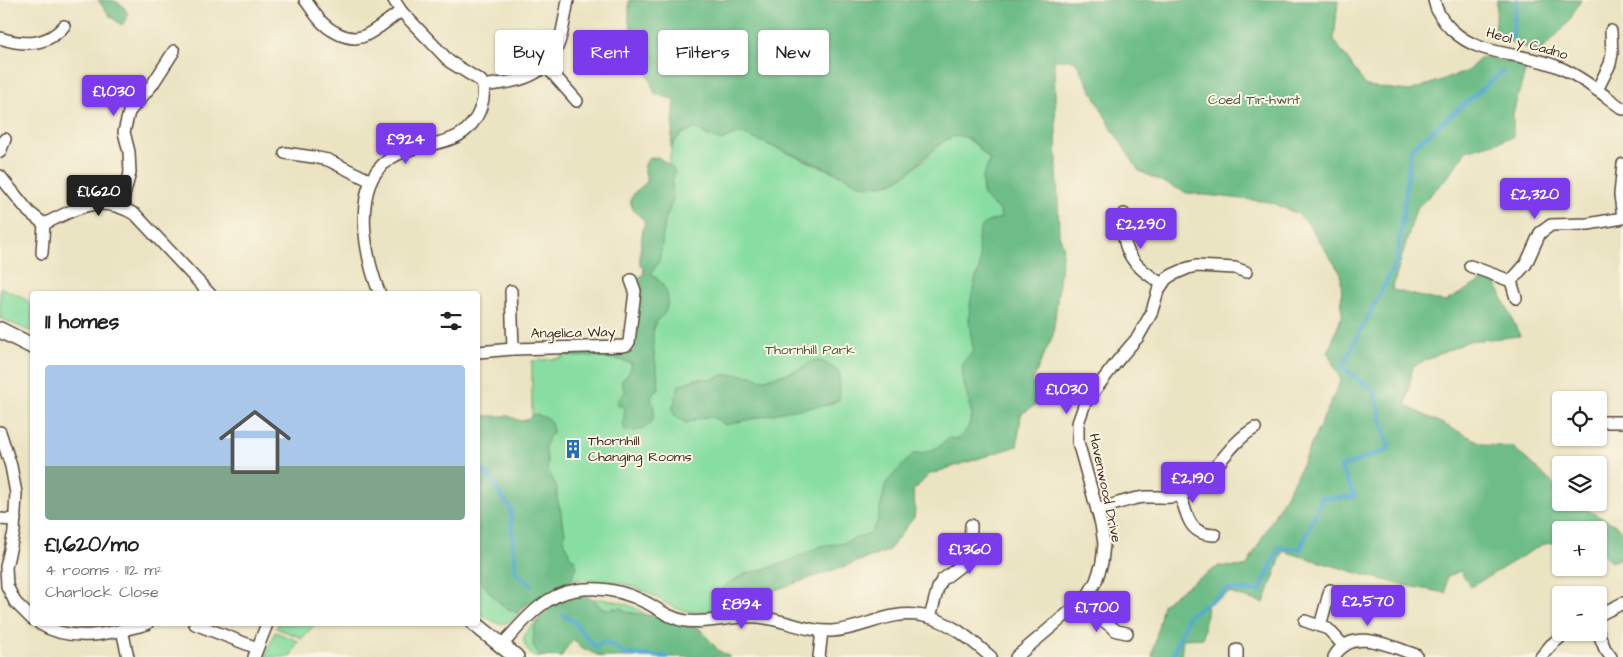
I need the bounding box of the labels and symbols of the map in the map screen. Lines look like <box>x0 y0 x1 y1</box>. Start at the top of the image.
street label: Heol y Cadno <box>1484 23 1570 65</box>
pin: £1,030 <box>73 74 155 117</box>
park label: Coed Tir-hwnt <box>1208 90 1300 110</box>
pin: £924 <box>376 122 436 165</box>
pin: £1,620 <box>58 174 140 217</box>
pin: £2,320 <box>1494 178 1576 220</box>
pin: £2,290 <box>1100 208 1182 250</box>
street label: Angelica Way <box>531 322 616 344</box>
park label: Thornhill Park <box>765 340 855 360</box>
pin: £1,030 <box>1026 372 1108 415</box>
place label: Thornhill Changing Rooms <box>588 431 692 467</box>
street label: Havenwood Drive <box>1084 432 1126 545</box>
building icon: Thornhill Changing Rooms <box>562 438 584 460</box>
pin: £2,190 <box>1152 462 1234 504</box>
pin: £1,360 <box>929 532 1011 575</box>
pin: £2,570 <box>1327 584 1409 627</box>
pin: £894 <box>712 588 772 630</box>
pin: £1,700 <box>1056 590 1138 633</box>

